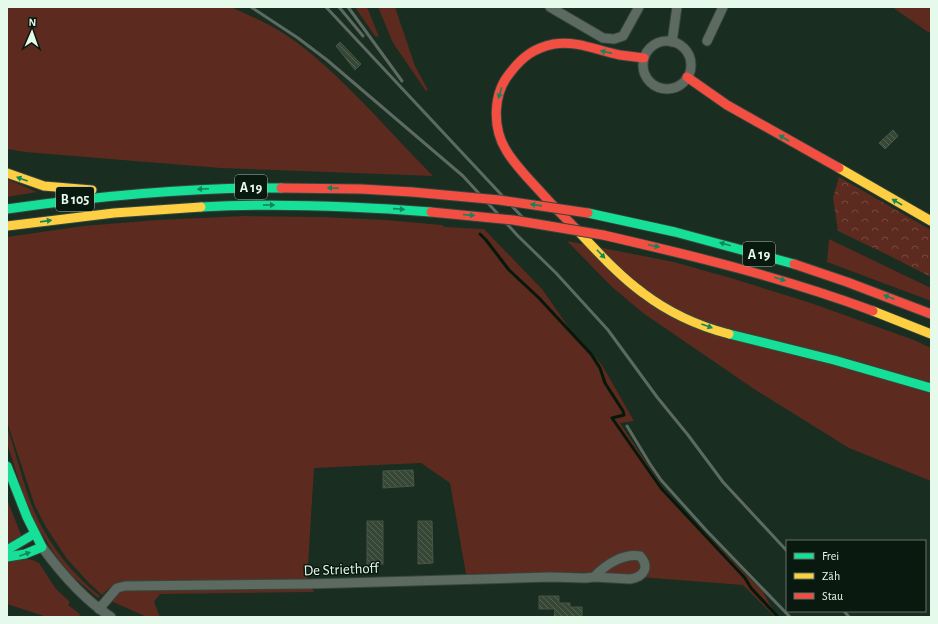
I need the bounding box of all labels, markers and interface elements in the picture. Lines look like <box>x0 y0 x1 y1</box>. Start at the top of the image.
north arrow <box>12 12 52 52</box>
text: N <box>28 17 36 28</box>
one-way arrow <box>600 48 612 54</box>
one-way arrow <box>496 87 502 99</box>
one-way arrow <box>778 134 790 141</box>
road number: A 19 <box>235 175 267 199</box>
one-way arrow <box>16 176 28 182</box>
one-way arrow <box>326 185 339 191</box>
one-way arrow <box>196 186 209 192</box>
road number: B 105 <box>56 187 94 211</box>
one-way arrow <box>891 198 903 205</box>
one-way arrow <box>263 202 276 208</box>
one-way arrow <box>530 202 542 208</box>
one-way arrow <box>393 206 405 213</box>
one-way arrow <box>463 212 475 218</box>
one-way arrow <box>40 218 52 224</box>
one-way arrow <box>719 241 731 247</box>
road number: A 19 <box>743 242 775 266</box>
one-way arrow <box>648 244 661 250</box>
one-way arrow <box>596 249 605 259</box>
one-way arrow <box>774 276 786 282</box>
one-way arrow <box>883 293 895 299</box>
one-way arrow <box>701 324 713 330</box>
legend <box>786 540 926 612</box>
text: Frei <box>822 550 839 562</box>
one-way arrow <box>19 551 31 557</box>
street label: De Striethoff <box>303 561 380 578</box>
text: Zäh <box>822 570 840 582</box>
text: Stau <box>822 590 843 602</box>

